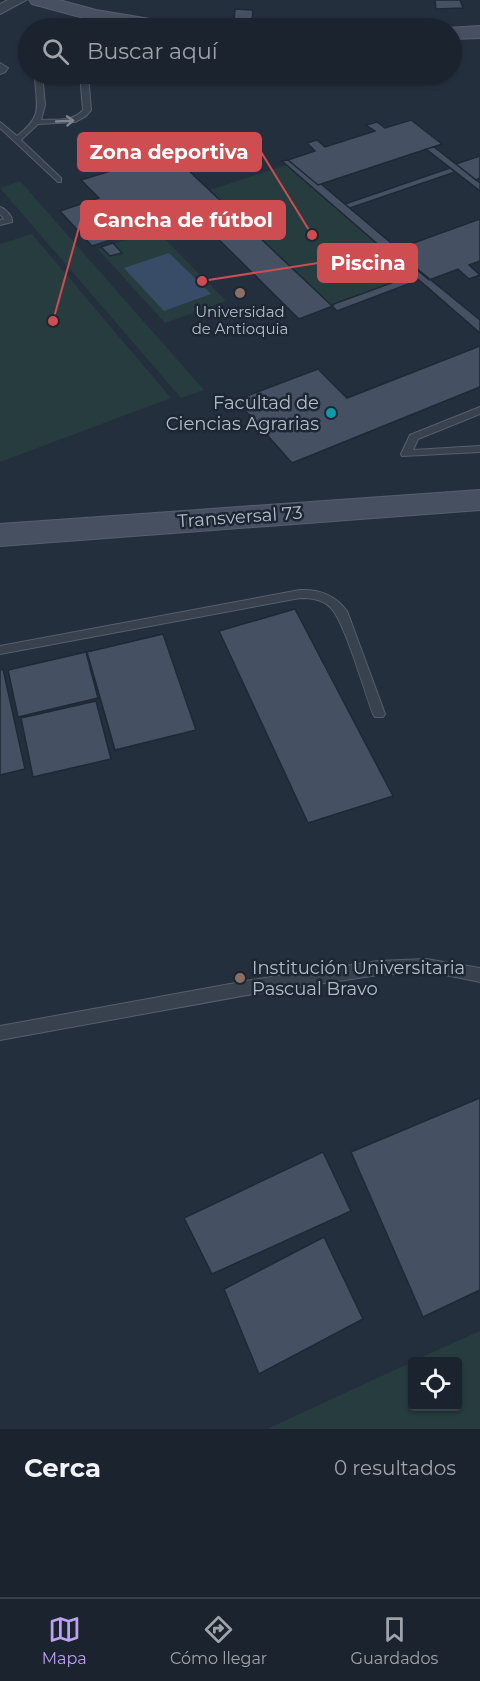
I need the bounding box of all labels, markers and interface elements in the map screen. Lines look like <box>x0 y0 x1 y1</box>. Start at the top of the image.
search box <box>18 18 462 84</box>
icon: search <box>39 35 72 68</box>
text: Buscar aquí <box>87 38 218 65</box>
one-way arrow <box>55 115 74 126</box>
callout: Zona deportiva <box>78 133 261 171</box>
text: Zona deportiva <box>89 140 249 164</box>
callout: Cancha de fútbol <box>81 201 285 239</box>
text: Cancha de fútbol <box>93 208 273 232</box>
callout: Piscina <box>318 244 417 282</box>
text: Piscina <box>330 251 406 275</box>
marker: Universidad de Antioquia <box>233 286 247 300</box>
place label: Universidad de Antioquia <box>192 302 288 338</box>
place label: Facultad de Ciencias Agrarias <box>166 392 319 435</box>
marker: Facultad de Ciencias Agrarias <box>324 406 338 420</box>
street label: Transversal 73 <box>177 502 303 532</box>
place label: Institución Universitaria Pascual Bravo <box>252 957 465 1000</box>
marker: Institución Universitaria Pascual Bravo <box>233 971 247 985</box>
map controls <box>408 1357 462 1411</box>
button: locate <box>408 1357 462 1411</box>
text: Cerca <box>24 1452 101 1484</box>
text: 0 resultados <box>334 1456 456 1480</box>
tab: Mapa <box>42 1613 87 1668</box>
tab: Cómo llegar <box>170 1613 267 1668</box>
tab: Guardados <box>351 1613 438 1668</box>

